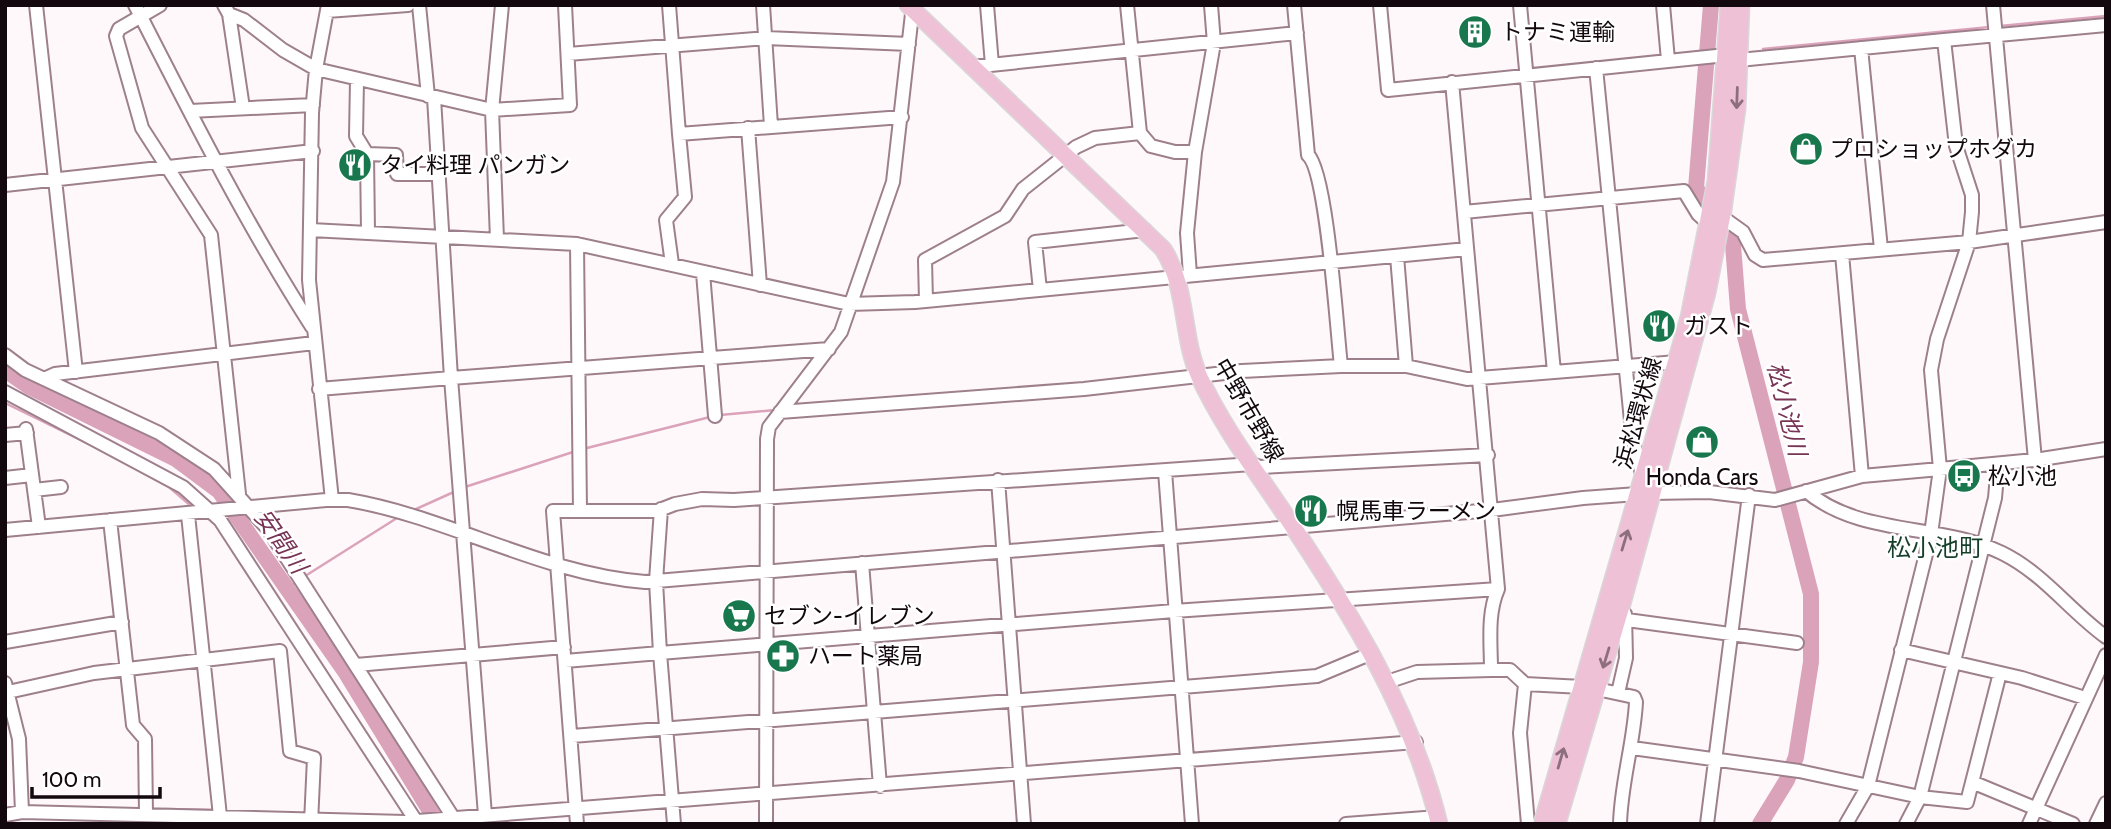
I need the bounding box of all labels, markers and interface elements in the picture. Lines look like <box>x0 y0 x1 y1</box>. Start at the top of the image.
building icon: トナミ運輸 <box>1456 13 1494 51</box>
place label: トナミ運輸 <box>1500 18 1615 46</box>
one-way arrow <box>1731 86 1744 109</box>
shop icon: プロショップホダカ <box>1787 130 1825 168</box>
place label: プロショップホダカ <box>1830 135 2037 163</box>
restaurant icon: タイ料理 パンガン <box>336 146 374 184</box>
place label: タイ料理 パンガン <box>380 151 570 179</box>
restaurant icon: ガスト <box>1640 307 1678 345</box>
place label: ガスト <box>1684 312 1753 340</box>
street label: 中野市野線 <box>1208 353 1290 467</box>
street label: 浜松環状線 <box>1609 354 1667 472</box>
water label: 松小池川 <box>1761 359 1813 462</box>
shop icon: Honda Cars <box>1683 423 1721 461</box>
bus stop icon: 松小池 <box>1945 457 1983 495</box>
place label: 松小池 <box>1988 462 2057 490</box>
place label: Honda Cars <box>1646 463 1758 491</box>
restaurant icon: 幌馬車ラーメン <box>1292 492 1330 530</box>
place label: 幌馬車ラーメン <box>1336 497 1496 525</box>
water label: 安間川 <box>248 503 315 581</box>
one-way arrow <box>1619 529 1632 551</box>
district label: 松小池町 <box>1887 533 1983 562</box>
supermarket icon: セブン-イレブン <box>720 597 758 635</box>
place label: セブン-イレブン <box>764 602 935 630</box>
pharmacy icon: ハート薬局 <box>764 637 802 675</box>
place label: ハート薬局 <box>808 642 923 670</box>
one-way arrow <box>1599 647 1612 669</box>
one-way arrow <box>1556 747 1569 769</box>
scale bar <box>32 756 159 800</box>
text: 100 m <box>42 767 101 792</box>

